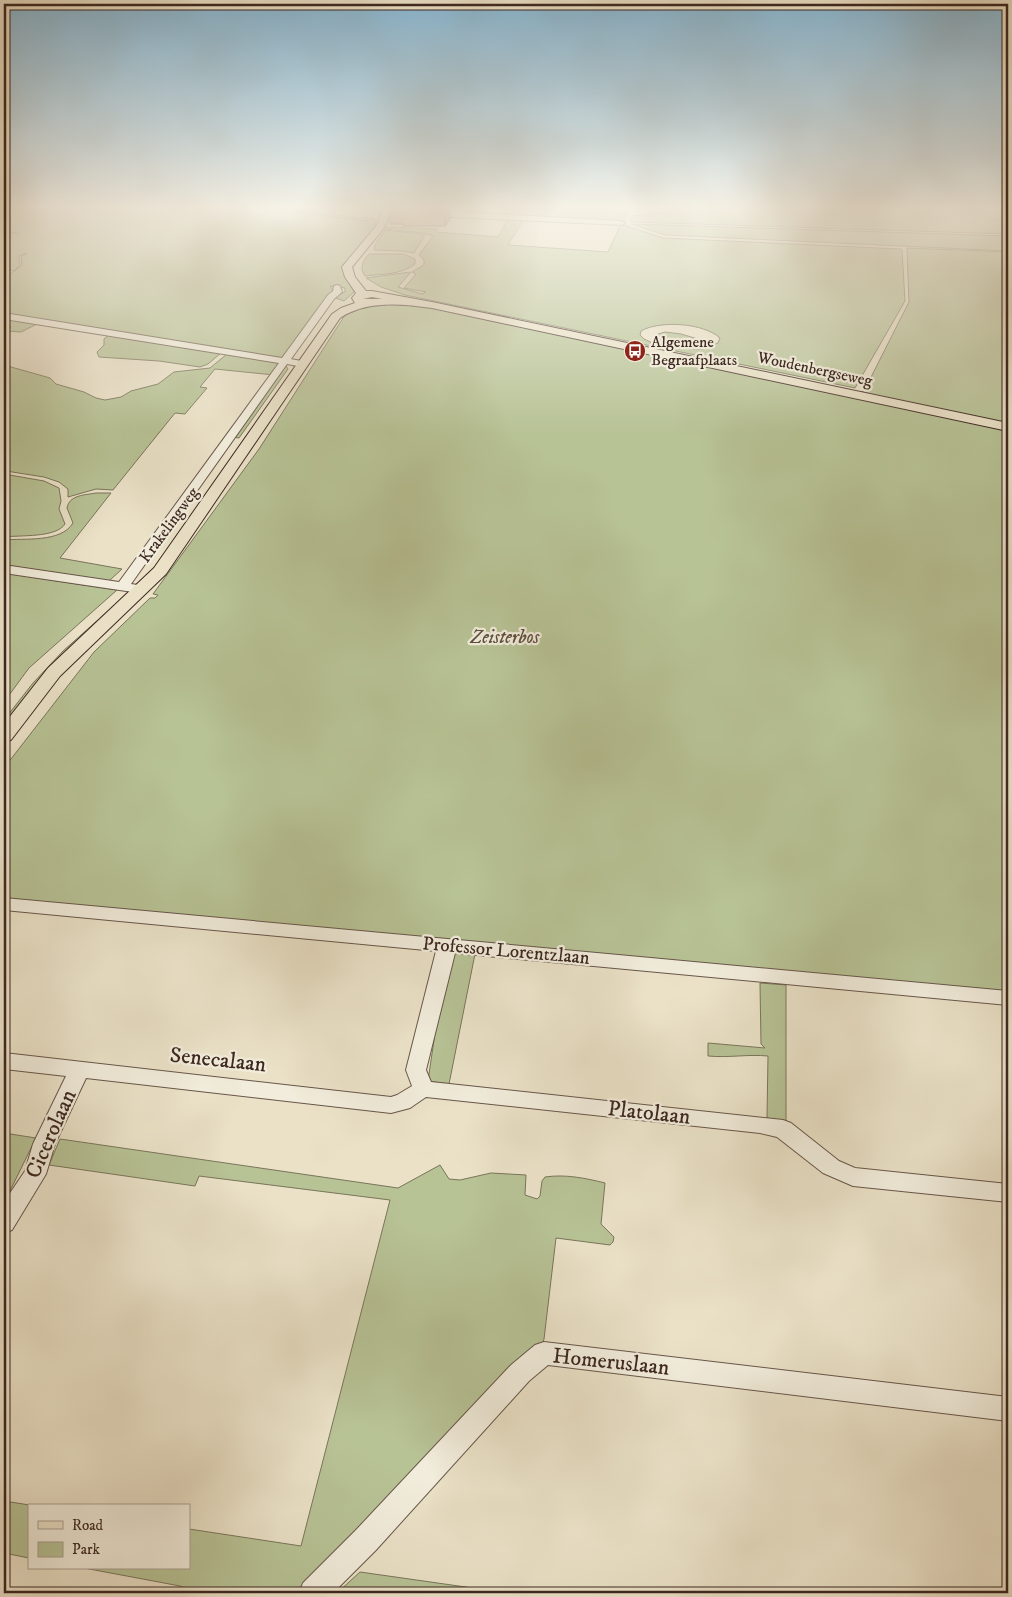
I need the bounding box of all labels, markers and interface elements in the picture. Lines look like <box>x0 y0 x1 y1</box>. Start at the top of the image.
place label: Algemene Begraafplaats <box>651 332 737 370</box>
bus stop icon: Algemene Begraafplaats <box>623 339 647 363</box>
street label: Woudenbergseweg <box>755 347 874 391</box>
street label: Krakelingweg <box>135 483 203 567</box>
park label: Zeisterbos <box>470 626 541 649</box>
street label: Professor Lorentzlaan <box>421 932 591 970</box>
street label: Senecalaan <box>168 1042 268 1079</box>
street label: Cicerolaan <box>19 1085 83 1183</box>
street label: Platolaan <box>606 1095 692 1131</box>
street label: Homeruslaan <box>551 1342 671 1382</box>
legend <box>28 1504 190 1570</box>
text: Road <box>72 1516 104 1535</box>
text: Park <box>72 1540 101 1559</box>

